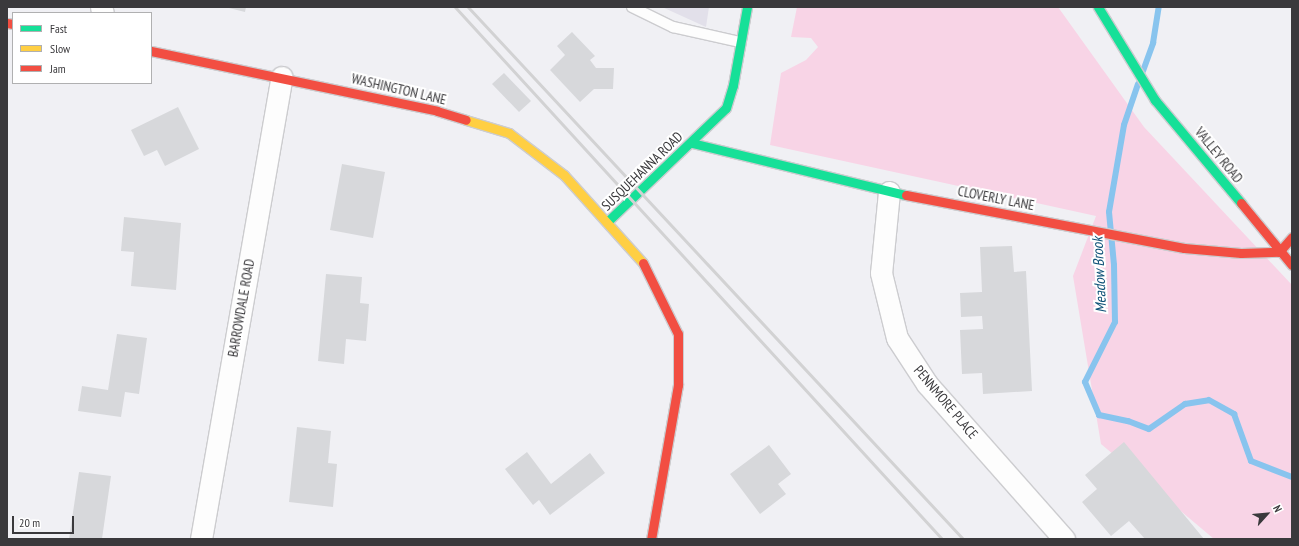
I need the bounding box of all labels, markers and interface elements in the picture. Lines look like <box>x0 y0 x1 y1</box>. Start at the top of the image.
legend <box>12 12 152 84</box>
text: Fast <box>50 21 67 36</box>
text: Slow <box>50 41 70 56</box>
text: Jam <box>50 61 66 76</box>
street label: WASHINGTON LANE <box>350 70 448 108</box>
street label: VALLEY ROAD <box>1191 124 1247 186</box>
street label: SUSQUEHANNA ROAD <box>598 128 686 214</box>
street label: CLOVERLY LANE <box>956 182 1036 214</box>
water label: Meadow Brook <box>1088 236 1110 314</box>
street label: BARROWDALE ROAD <box>224 258 258 358</box>
street label: PENNMORE PLACE <box>910 362 982 442</box>
north arrow <box>1247 494 1287 534</box>
text: N <box>1270 503 1285 514</box>
scale bar <box>14 508 76 534</box>
text: 20 m <box>19 515 40 530</box>

